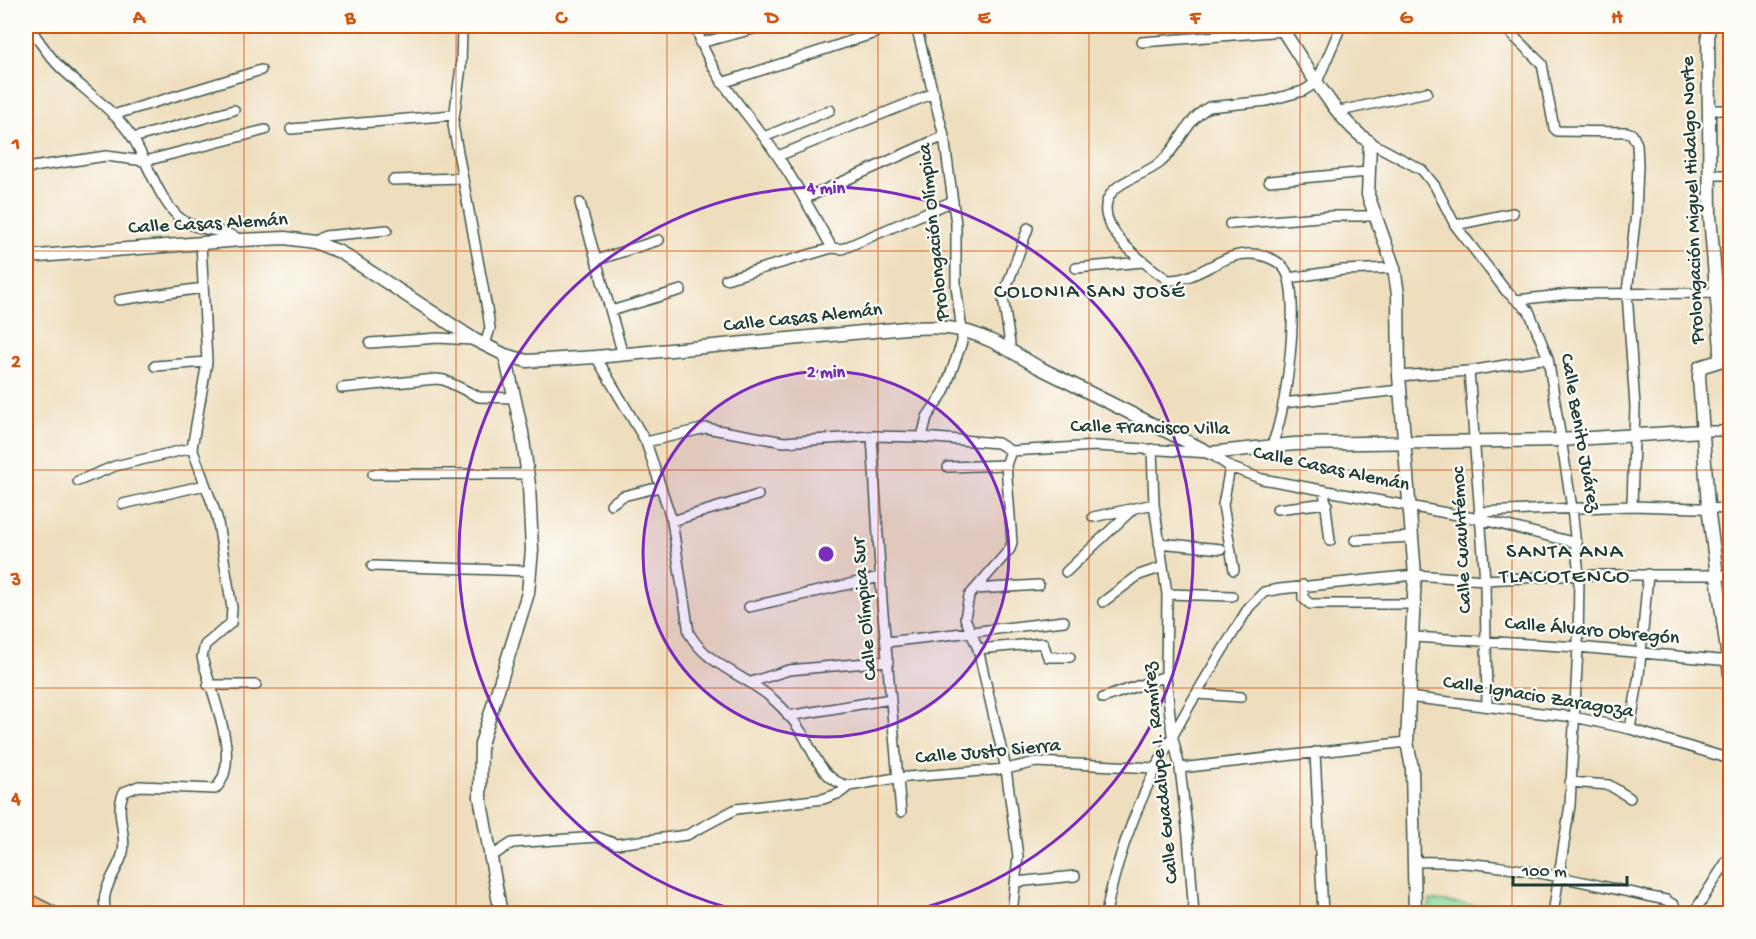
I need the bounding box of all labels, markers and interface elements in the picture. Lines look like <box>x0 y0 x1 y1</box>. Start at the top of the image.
text: A <box>132 8 147 31</box>
text: B <box>344 8 356 31</box>
text: C <box>555 8 569 31</box>
text: D <box>763 8 779 31</box>
text: E <box>978 8 992 31</box>
text: F <box>1189 8 1202 31</box>
text: G <box>1400 8 1414 31</box>
text: H <box>1611 8 1623 31</box>
street label: Prolongación Miguel Hidalgo Norte <box>1677 55 1711 345</box>
text: 1 <box>11 134 20 157</box>
street label: Prolongación Olímpica <box>914 141 956 323</box>
text: 4 min <box>806 179 845 200</box>
street label: Calle Casas Alemán <box>128 209 289 241</box>
district label: COLONIA SAN JOSÉ <box>994 281 1186 306</box>
street label: Calle Casas Alemán <box>722 299 884 339</box>
text: 2 <box>11 352 21 375</box>
street label: Calle Benito Juárez <box>1554 352 1604 515</box>
text: 2 min <box>807 363 846 384</box>
street label: Calle Francisco Villa <box>1070 416 1231 442</box>
street label: Calle Casas Alemán <box>1251 442 1412 498</box>
street label: Calle Cuauhtémoc <box>1448 465 1478 614</box>
street label: Calle Olímpica Sur <box>848 535 884 681</box>
district label: SANTA ANA TLACOTENCO <box>1497 540 1631 591</box>
centre of rings <box>816 544 836 564</box>
text: 3 <box>10 570 21 593</box>
street label: Calle Álvaro Obregón <box>1504 611 1681 651</box>
street label: Calle Guadalupe I. Ramírez <box>1139 660 1185 885</box>
street label: Calle Ignacio Zaragoza <box>1441 672 1636 725</box>
street label: Calle Justo Sierra <box>914 735 1062 771</box>
text: 4 <box>10 789 21 812</box>
scale bar <box>1513 849 1627 887</box>
text: 100 m <box>1521 862 1567 883</box>

